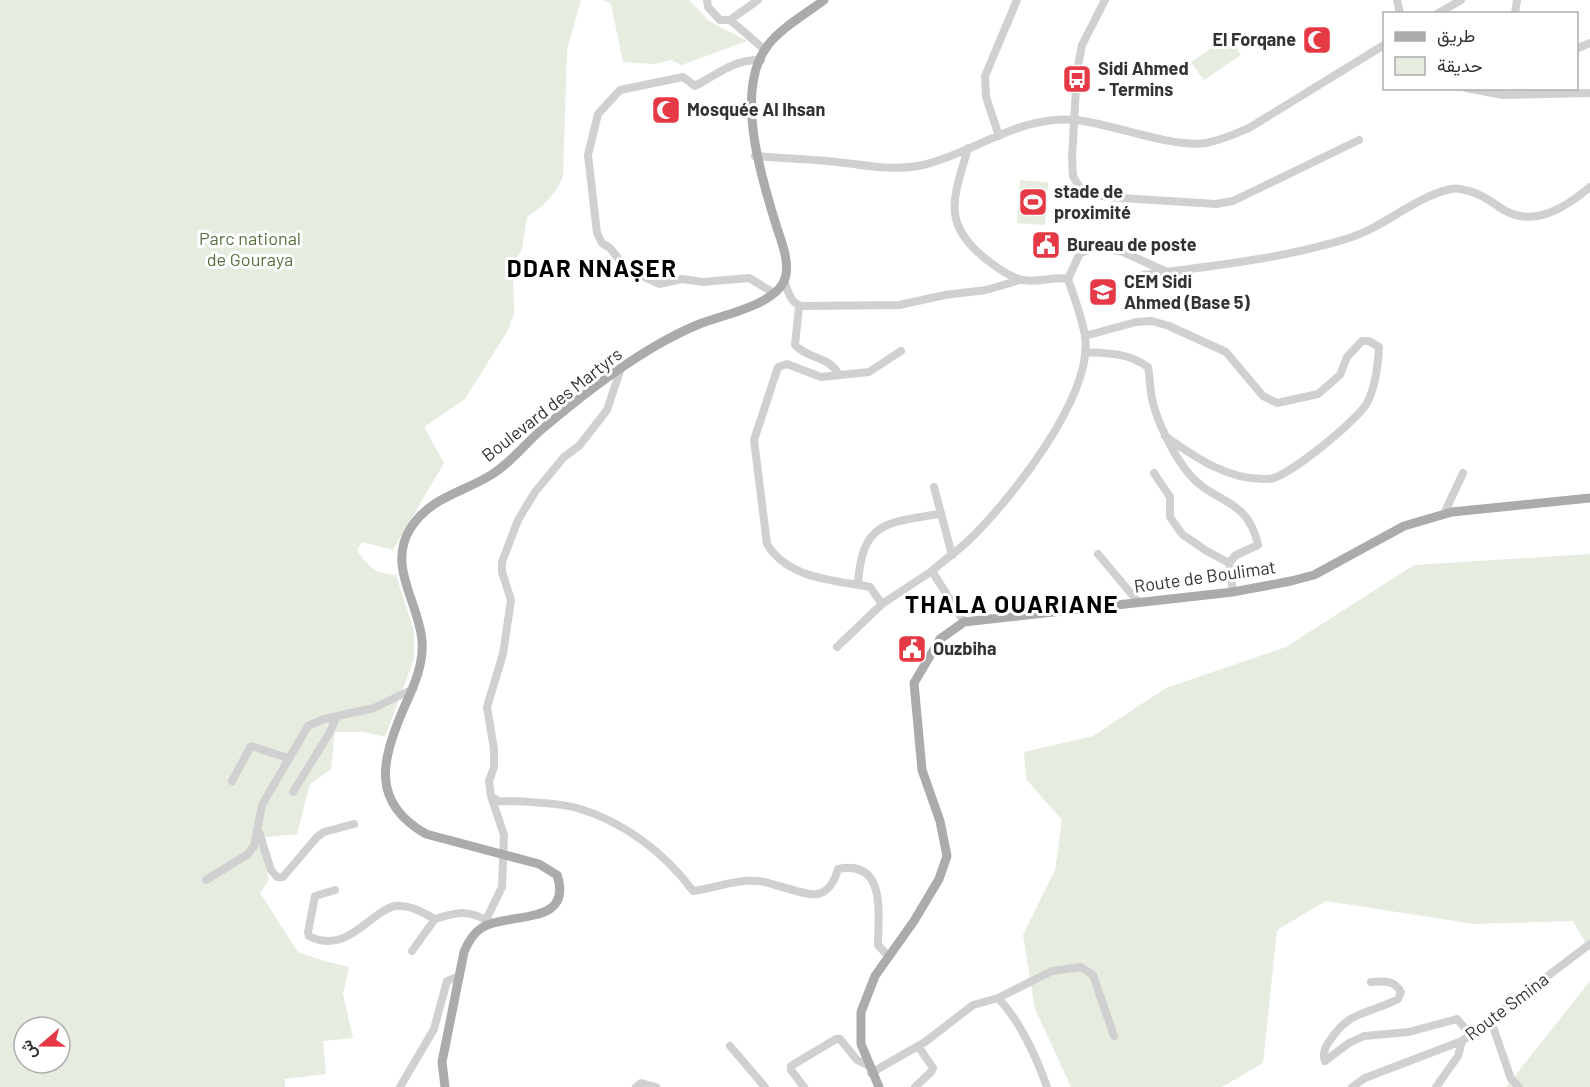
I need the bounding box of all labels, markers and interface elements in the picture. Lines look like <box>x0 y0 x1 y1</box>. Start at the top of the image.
legend <box>1383 12 1578 90</box>
mosque icon: El Forqane <box>1301 24 1333 56</box>
text: طريق <box>1437 24 1475 47</box>
place label: El Forqane <box>1213 28 1296 50</box>
text: حديقة <box>1437 54 1483 76</box>
place label: Sidi Ahmed - Termins <box>1098 57 1189 100</box>
bus stop icon: Sidi Ahmed - Termins <box>1061 63 1093 95</box>
mosque icon: Mosquée Al Ihsan <box>650 94 682 126</box>
place label: Mosquée Al Ihsan <box>687 98 825 120</box>
place label: stade de proximité <box>1054 180 1131 223</box>
sports icon: stade de proximité <box>1017 186 1049 218</box>
park label: Parc national de Gouraya <box>199 227 301 270</box>
public building icon: Bureau de poste <box>1030 229 1062 261</box>
place label: Bureau de poste <box>1067 233 1197 255</box>
district label: DDAR NNAṢER <box>507 253 677 282</box>
place label: CEM Sidi Ahmed (Base 5) <box>1124 270 1251 313</box>
school or university icon: CEM Sidi Ahmed (Base 5) <box>1087 276 1119 308</box>
street label: Boulevard des Martyrs <box>477 343 626 466</box>
street label: Route de Boulimat <box>1133 555 1277 597</box>
district label: THALA OUARIANE <box>905 589 1119 618</box>
public building icon: Ouzbiha <box>896 633 928 665</box>
place label: Ouzbiha <box>933 637 996 659</box>
street label: Route Smina <box>1460 968 1552 1045</box>
north arrow <box>12 1015 72 1075</box>
text: ش <box>15 1038 41 1063</box>

